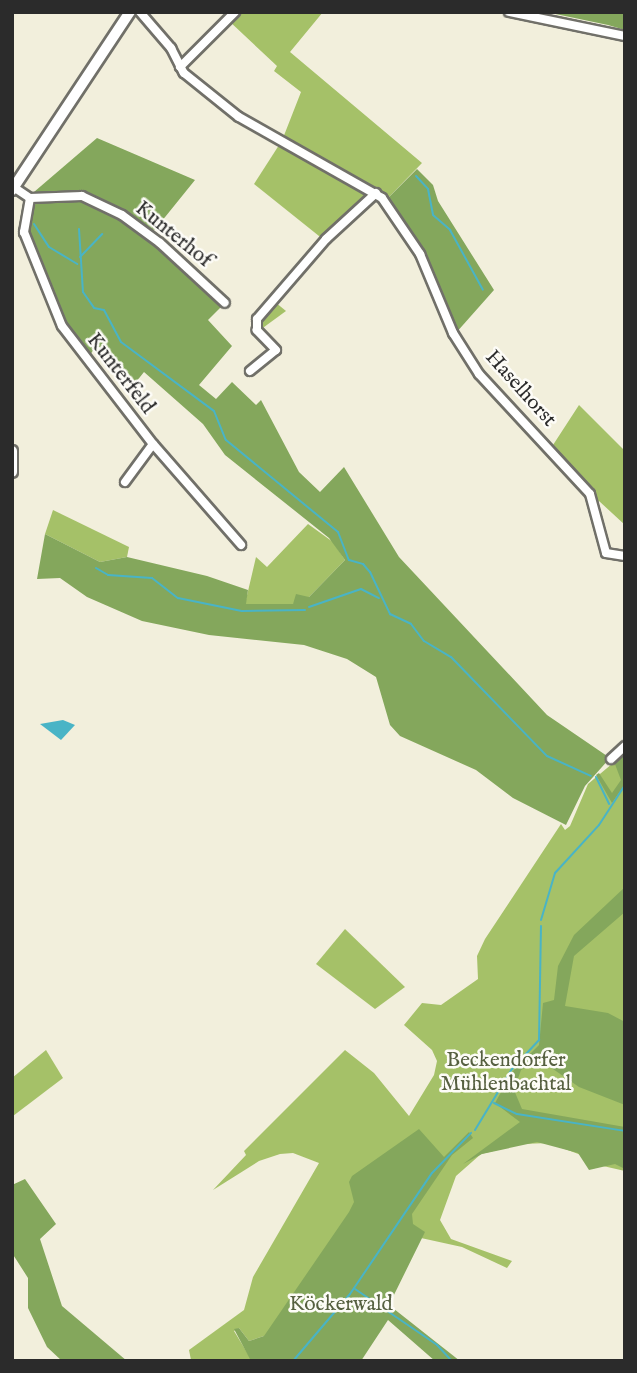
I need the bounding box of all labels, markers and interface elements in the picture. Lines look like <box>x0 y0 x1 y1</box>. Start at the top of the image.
street label: Kunterhof <box>129 196 217 274</box>
street label: Kunterfeld <box>81 329 159 419</box>
street label: Haselhorst <box>479 345 561 433</box>
park label: Beckendorfer Mühlenbachtal <box>441 1048 571 1098</box>
park label: Köckerwald <box>289 1292 393 1318</box>

